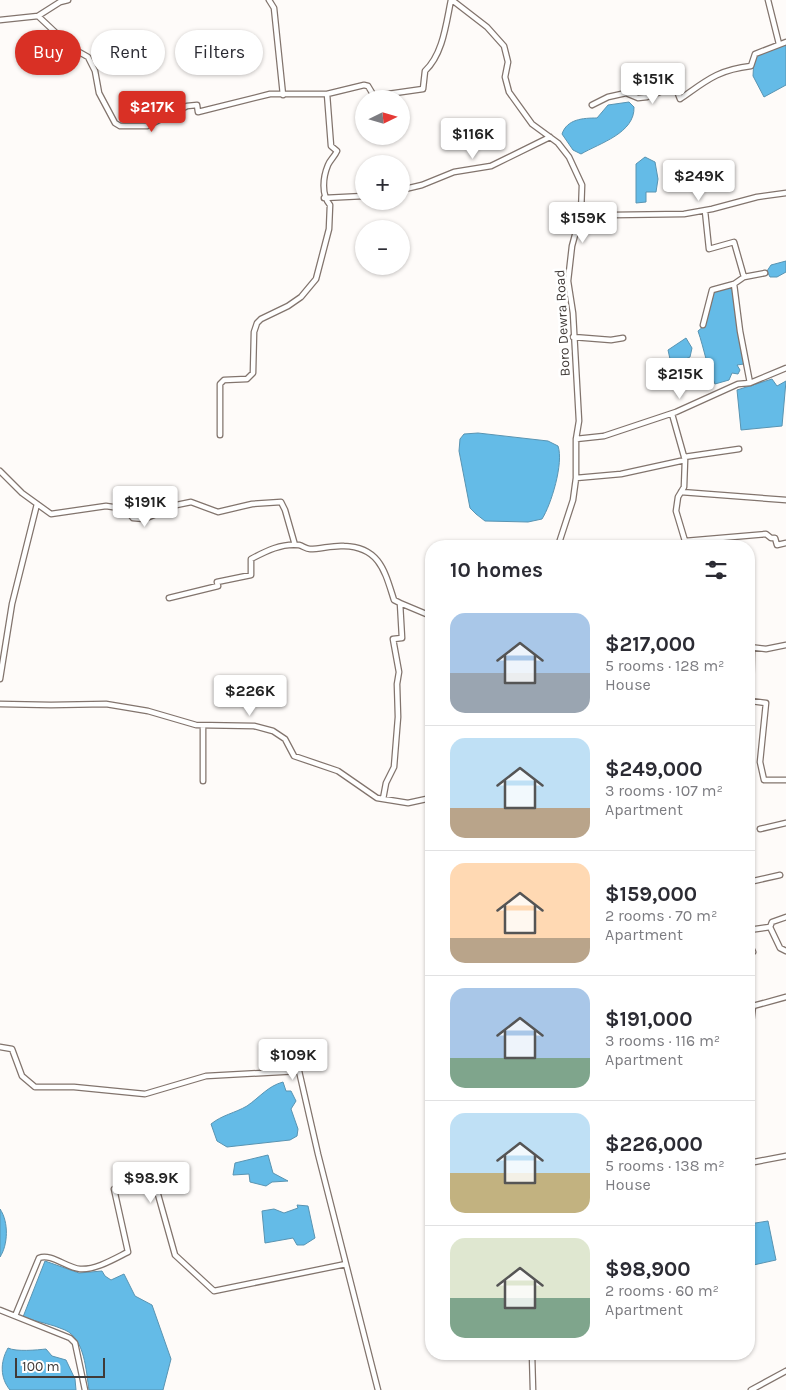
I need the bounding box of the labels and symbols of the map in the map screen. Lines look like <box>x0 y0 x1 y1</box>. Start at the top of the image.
pin: $151K <box>618 62 688 105</box>
pin: $217K <box>117 90 187 133</box>
north arrow <box>355 90 410 145</box>
pin: $116K <box>438 118 508 160</box>
pin: $249K <box>664 160 734 202</box>
pin: $159K <box>548 202 618 244</box>
street label: Boro Dewra Road <box>551 269 574 377</box>
pin: $215K <box>645 358 715 400</box>
pin: $191K <box>110 486 180 528</box>
pin: $226K <box>215 674 285 717</box>
pin: $109K <box>258 1038 328 1081</box>
pin: $98.9K <box>110 1162 192 1204</box>
scale bar <box>15 1355 105 1378</box>

